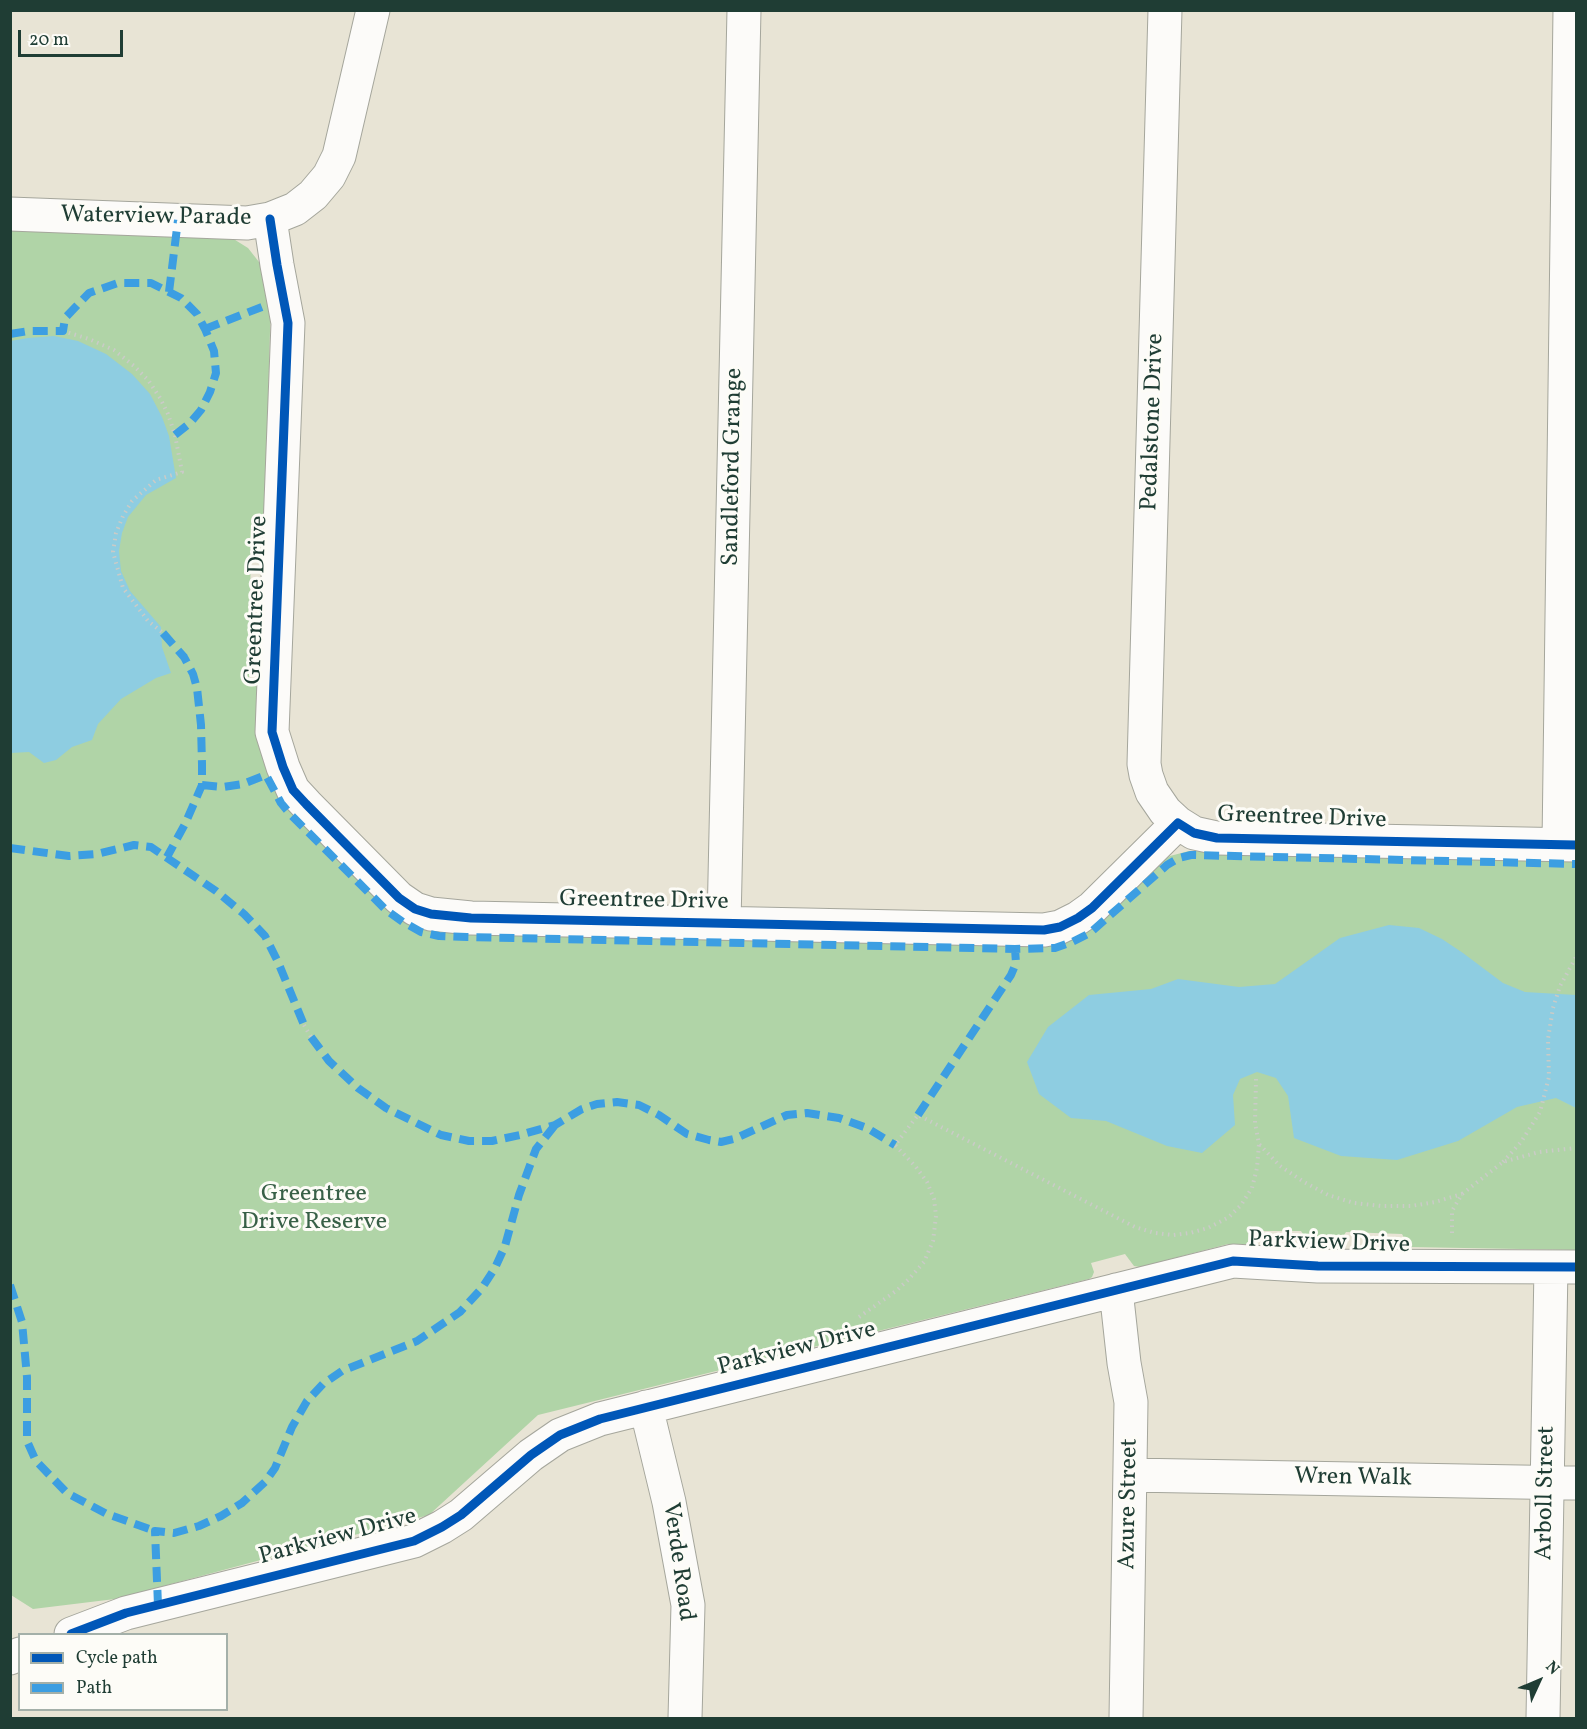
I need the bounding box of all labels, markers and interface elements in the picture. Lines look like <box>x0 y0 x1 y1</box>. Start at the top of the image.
scale bar <box>21 18 126 56</box>
text: 20 m <box>29 28 69 53</box>
street label: Waterview Parade <box>60 202 252 234</box>
street label: Pedalstone Drive <box>1137 333 1171 511</box>
street label: Sandleford Grange <box>718 368 750 566</box>
street label: Greentree Drive <box>241 515 275 685</box>
street label: Greentree Drive <box>1217 802 1387 836</box>
street label: Greentree Drive <box>559 886 729 918</box>
park label: Greentree Drive Reserve <box>241 1182 387 1238</box>
street label: Parkview Drive <box>1248 1227 1410 1261</box>
street label: Parkview Drive <box>715 1316 879 1384</box>
street label: Arboll Street <box>1531 1425 1563 1561</box>
street label: Azure Street <box>1114 1438 1146 1570</box>
street label: Wren Walk <box>1294 1464 1412 1494</box>
street label: Verde Road <box>654 1501 700 1623</box>
street label: Parkview Drive <box>256 1503 420 1573</box>
legend <box>18 1633 228 1711</box>
text: Cycle path <box>76 1646 158 1671</box>
north arrow <box>1509 1651 1569 1711</box>
text: N <box>1540 1657 1564 1680</box>
text: Path <box>76 1676 112 1701</box>

